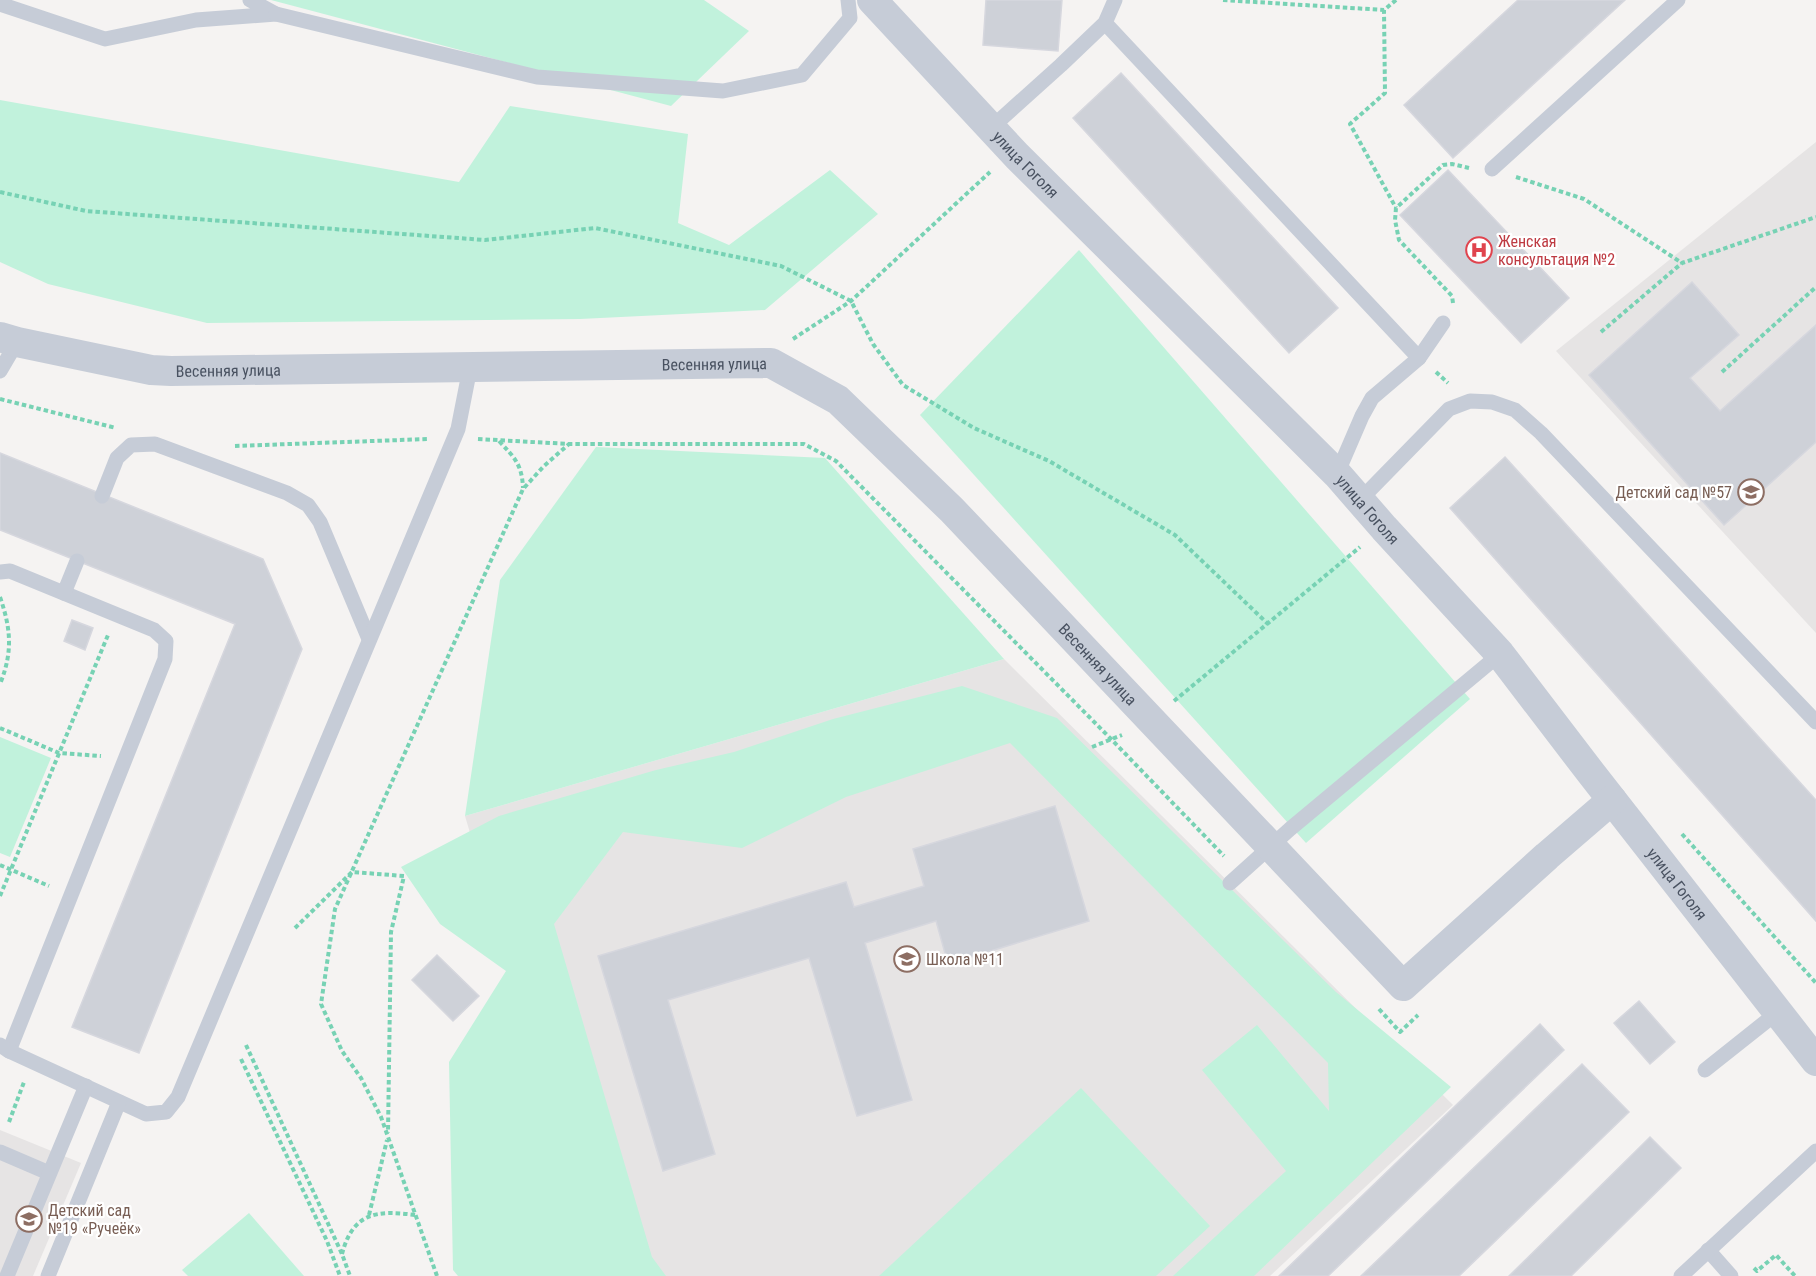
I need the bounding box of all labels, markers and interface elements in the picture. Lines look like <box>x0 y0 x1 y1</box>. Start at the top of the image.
street label: улица Гоголя <box>989 127 1063 202</box>
place label: Женская консультация №2 <box>1498 232 1615 269</box>
hospital icon: Женская консультация №2 <box>1464 235 1494 265</box>
street label: Весенняя улица <box>662 354 767 374</box>
street label: Весенняя улица <box>176 360 281 380</box>
street label: улица Гоголя <box>1332 471 1404 548</box>
school or university icon: Детский сад №57 <box>1736 477 1766 507</box>
place label: Детский сад №57 <box>1616 483 1732 502</box>
street label: Весенняя улица <box>1055 619 1141 709</box>
street label: улица Гоголя <box>1643 844 1711 923</box>
school or university icon: Школа №11 <box>892 944 922 974</box>
place label: Школа №11 <box>926 950 1004 969</box>
place label: Детский сад №19 «Ручеёк» <box>48 1201 141 1238</box>
school or university icon: Детский сад №19 «Ручеёк» <box>14 1204 44 1234</box>

